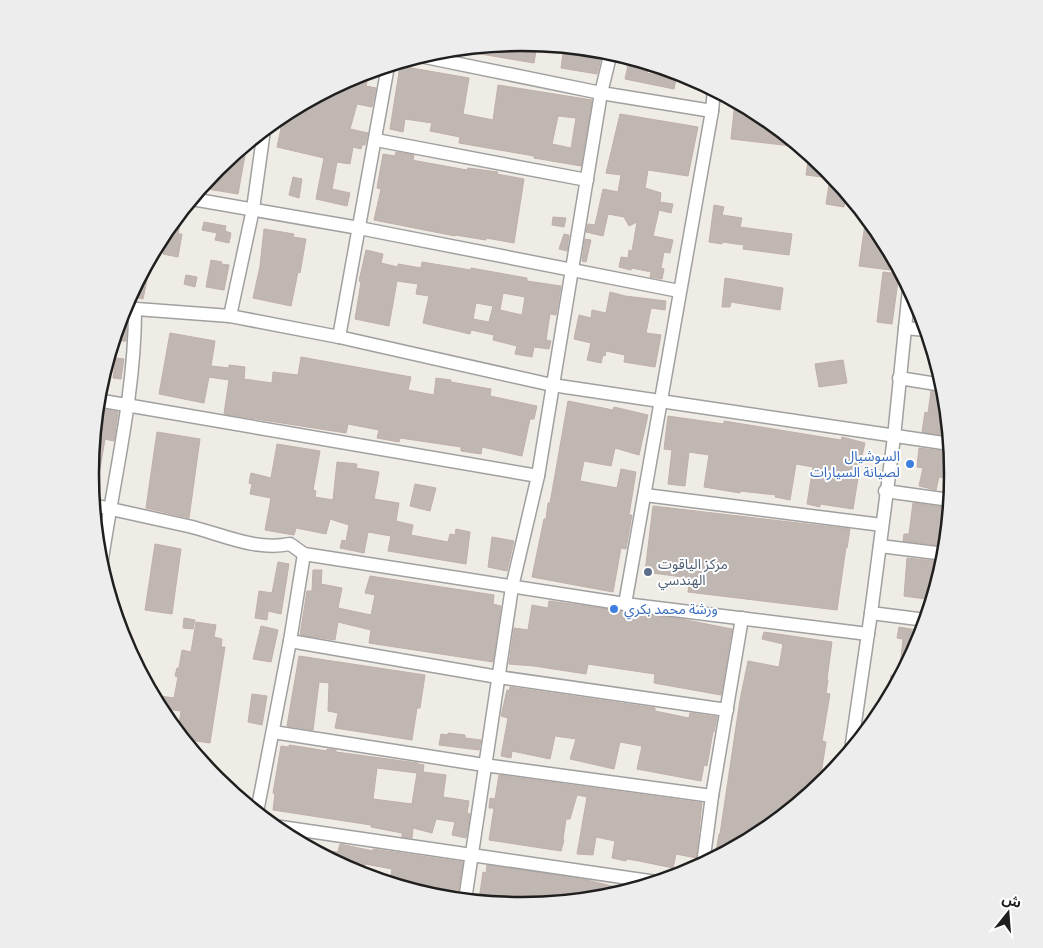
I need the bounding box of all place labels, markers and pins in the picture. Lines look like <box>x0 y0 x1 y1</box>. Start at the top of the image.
place label: السوشيال لصيانة السيارات <box>810 448 900 481</box>
marker: السوشيال لصيانة السيارات <box>904 458 916 470</box>
place label: مركز الياقوت الهندسي <box>658 556 728 591</box>
marker: مركز الياقوت الهندسي <box>642 566 654 578</box>
place label: ورشة محمد بكري <box>624 601 718 620</box>
marker: ورشة محمد بكري <box>608 603 620 615</box>

